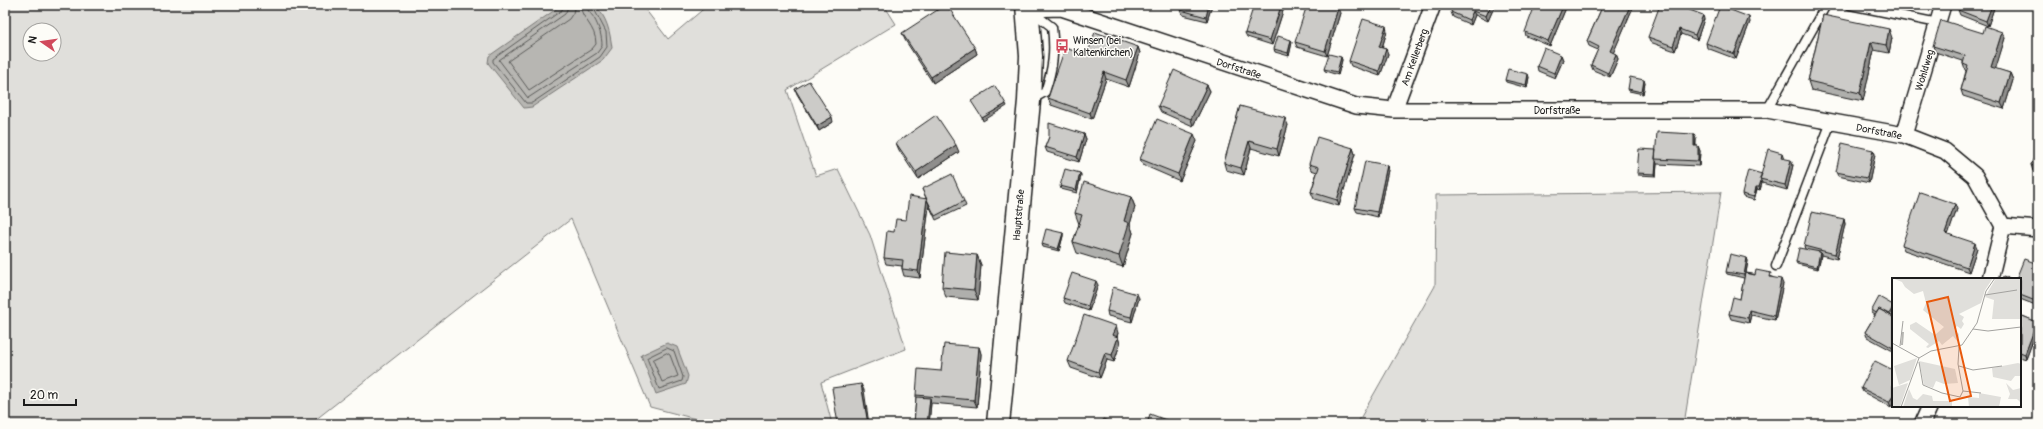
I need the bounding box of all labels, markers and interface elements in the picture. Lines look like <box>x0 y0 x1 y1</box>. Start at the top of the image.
north arrow <box>22 22 62 62</box>
street label: Am Kellerberg <box>1399 27 1431 88</box>
text: N <box>26 34 40 45</box>
place label: Winsen (bei Kaltenkirchen) <box>1073 35 1134 59</box>
bus stop icon: Winsen (bei Kaltenkirchen) <box>1054 38 1070 54</box>
street label: Wohldweg <box>1913 48 1937 92</box>
street label: Dorfstraße <box>1215 56 1263 82</box>
street label: Dorfstraße <box>1534 105 1580 117</box>
street label: Dorfstraße <box>1855 122 1903 142</box>
street label: Hauptstraße <box>1011 189 1027 241</box>
inset map <box>1892 278 2021 407</box>
scale bar <box>24 381 76 407</box>
text: 20 m <box>30 388 59 403</box>

